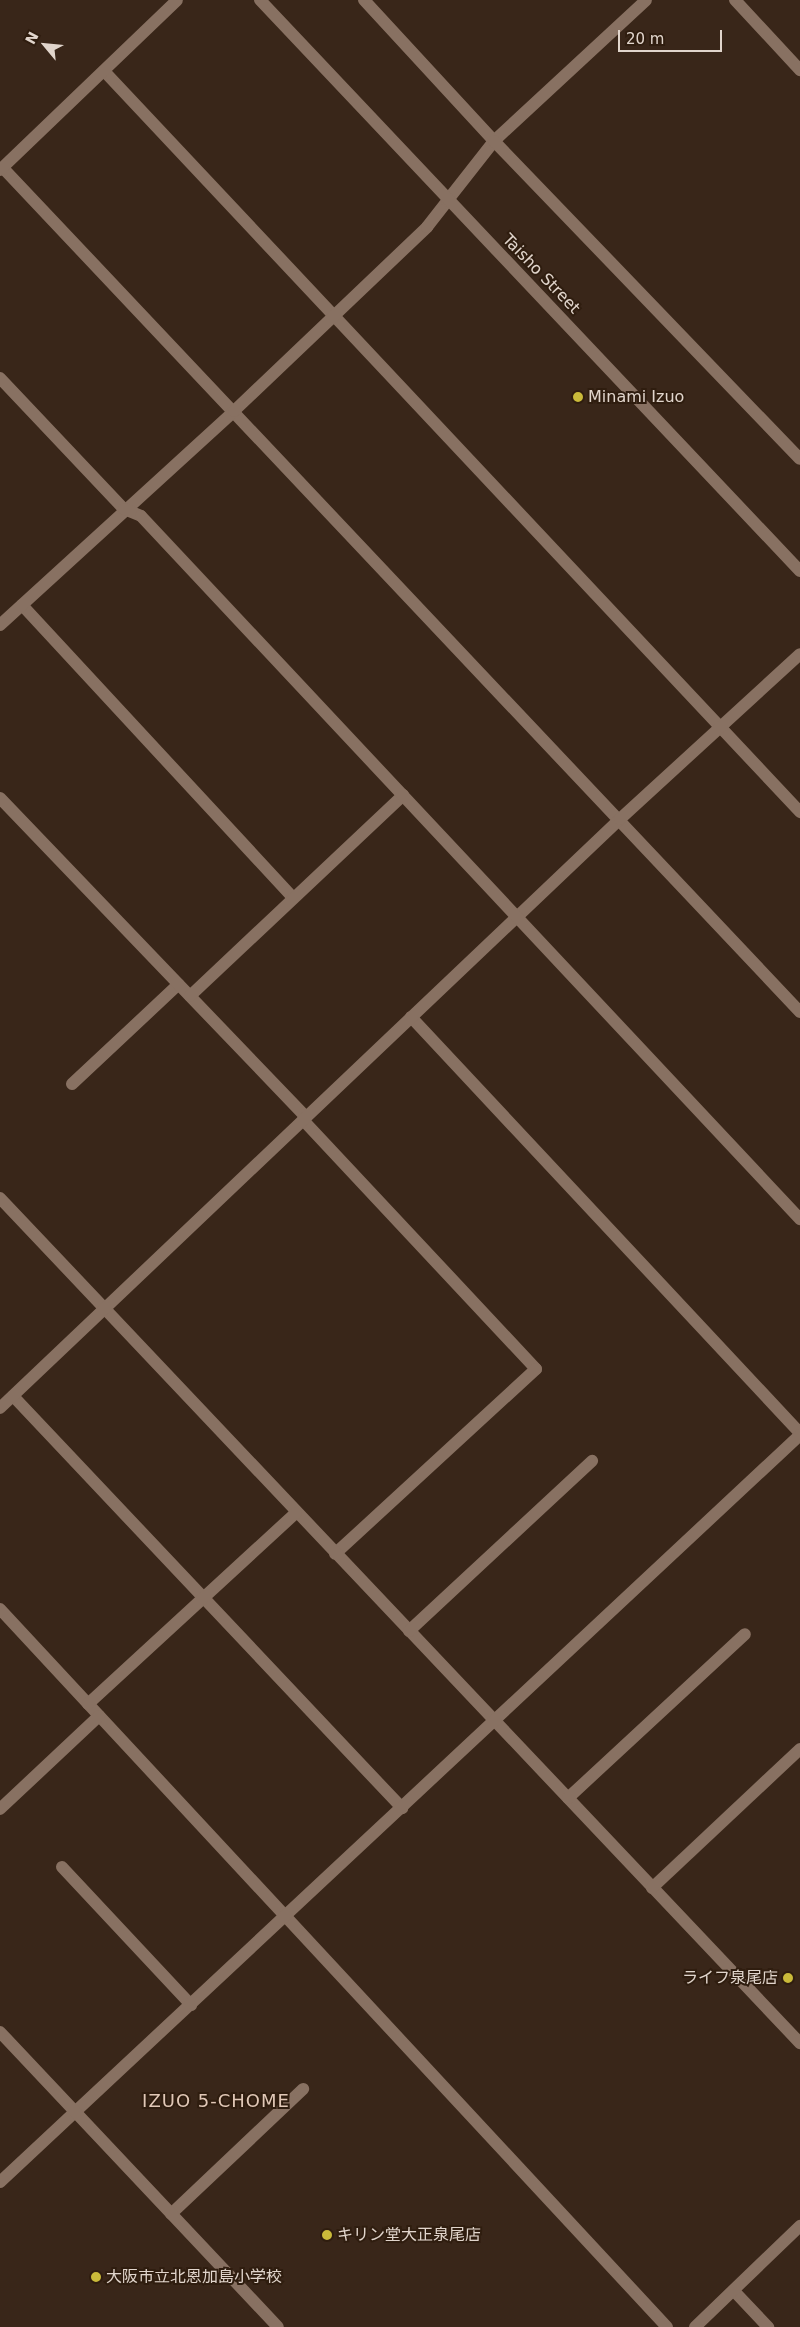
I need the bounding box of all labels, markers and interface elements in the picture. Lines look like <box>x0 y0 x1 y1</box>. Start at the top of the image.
north arrow <box>20 20 70 70</box>
scale bar <box>620 20 724 52</box>
text: N <box>22 29 42 47</box>
text: 20 m <box>626 30 664 48</box>
street label: Taisho Street <box>498 230 584 318</box>
place label: Minami Izuo <box>588 387 684 407</box>
marker: Minami Izuo <box>572 391 584 403</box>
place label: ライフ泉尾店 <box>682 1968 778 1988</box>
marker: ライフ泉尾店 <box>782 1972 794 1984</box>
district label: IZUO 5-CHOME <box>141 2090 291 2112</box>
place label: キリン堂大正泉尾店 <box>337 2225 481 2245</box>
marker: キリン堂大正泉尾店 <box>321 2229 333 2241</box>
place label: 大阪市立北恩加島小学校 <box>106 2267 282 2287</box>
marker: 大阪市立北恩加島小学校 <box>90 2271 102 2283</box>

